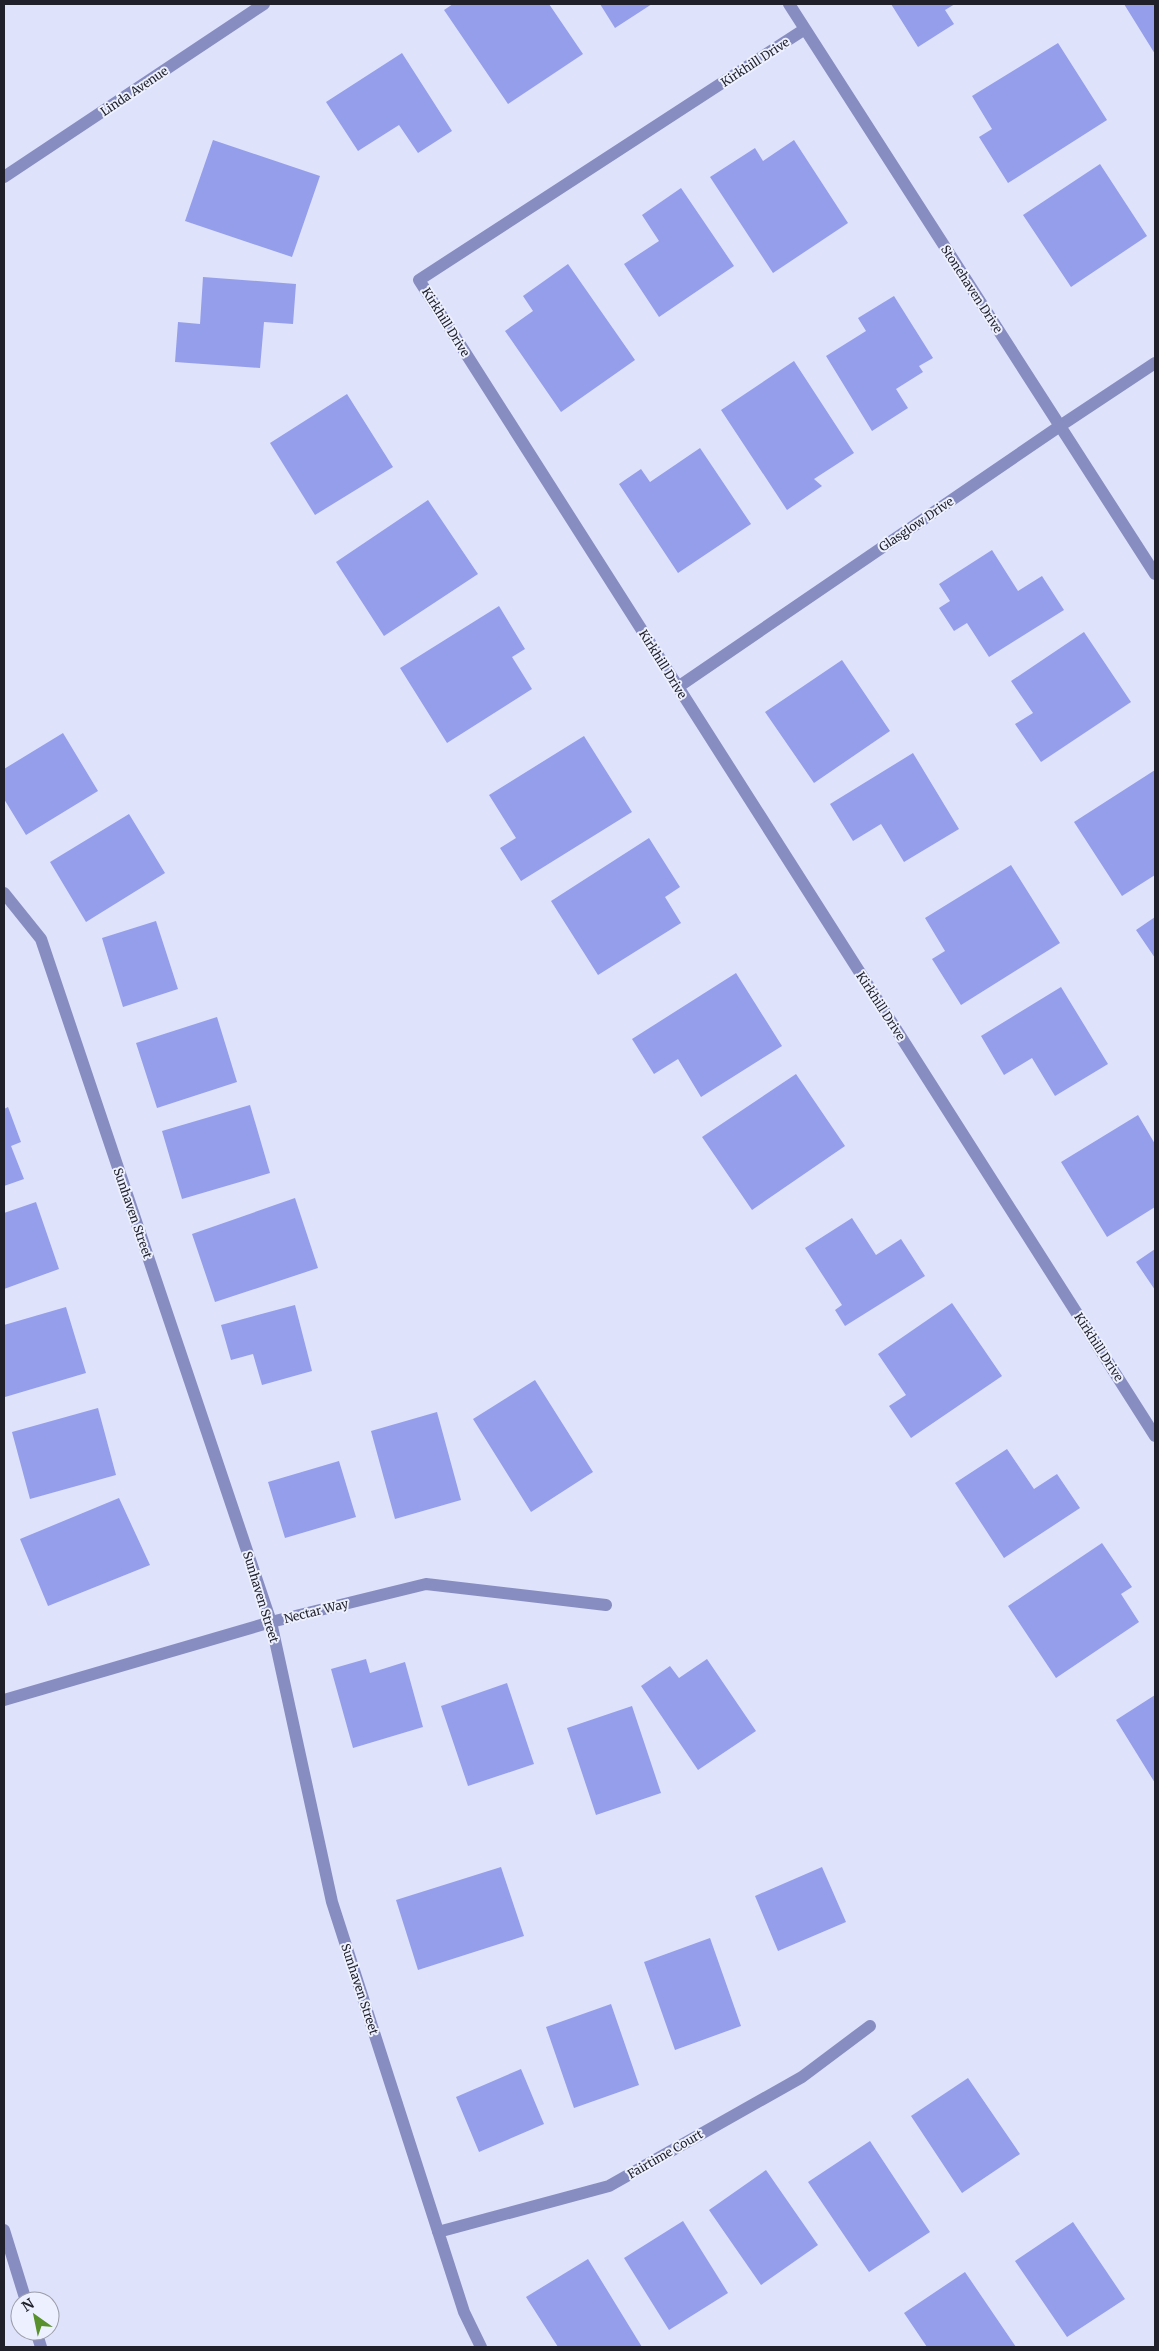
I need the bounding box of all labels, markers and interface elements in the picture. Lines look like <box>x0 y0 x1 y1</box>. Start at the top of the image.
street label: Kirkhill Drive <box>718 34 792 90</box>
street label: Linda Avenue <box>98 63 170 119</box>
street label: Stonehaven Drive <box>938 242 1006 336</box>
street label: Kirkhill Drive <box>419 285 473 359</box>
street label: Glasglow Drive <box>876 494 956 554</box>
street label: Kirkhill Drive <box>636 627 690 701</box>
street label: Kirkhill Drive <box>853 969 909 1043</box>
street label: Sunhaven Street <box>110 1166 156 1260</box>
street label: Kirkhill Drive <box>1071 1310 1127 1384</box>
street label: Sunhaven Street <box>240 1550 282 1645</box>
street label: Nectar Way <box>282 1596 350 1626</box>
street label: Sunhaven Street <box>338 1942 382 2037</box>
street label: Fairtime Court <box>625 2126 706 2182</box>
north arrow <box>10 2291 60 2341</box>
text: N <box>18 2295 37 2316</box>

